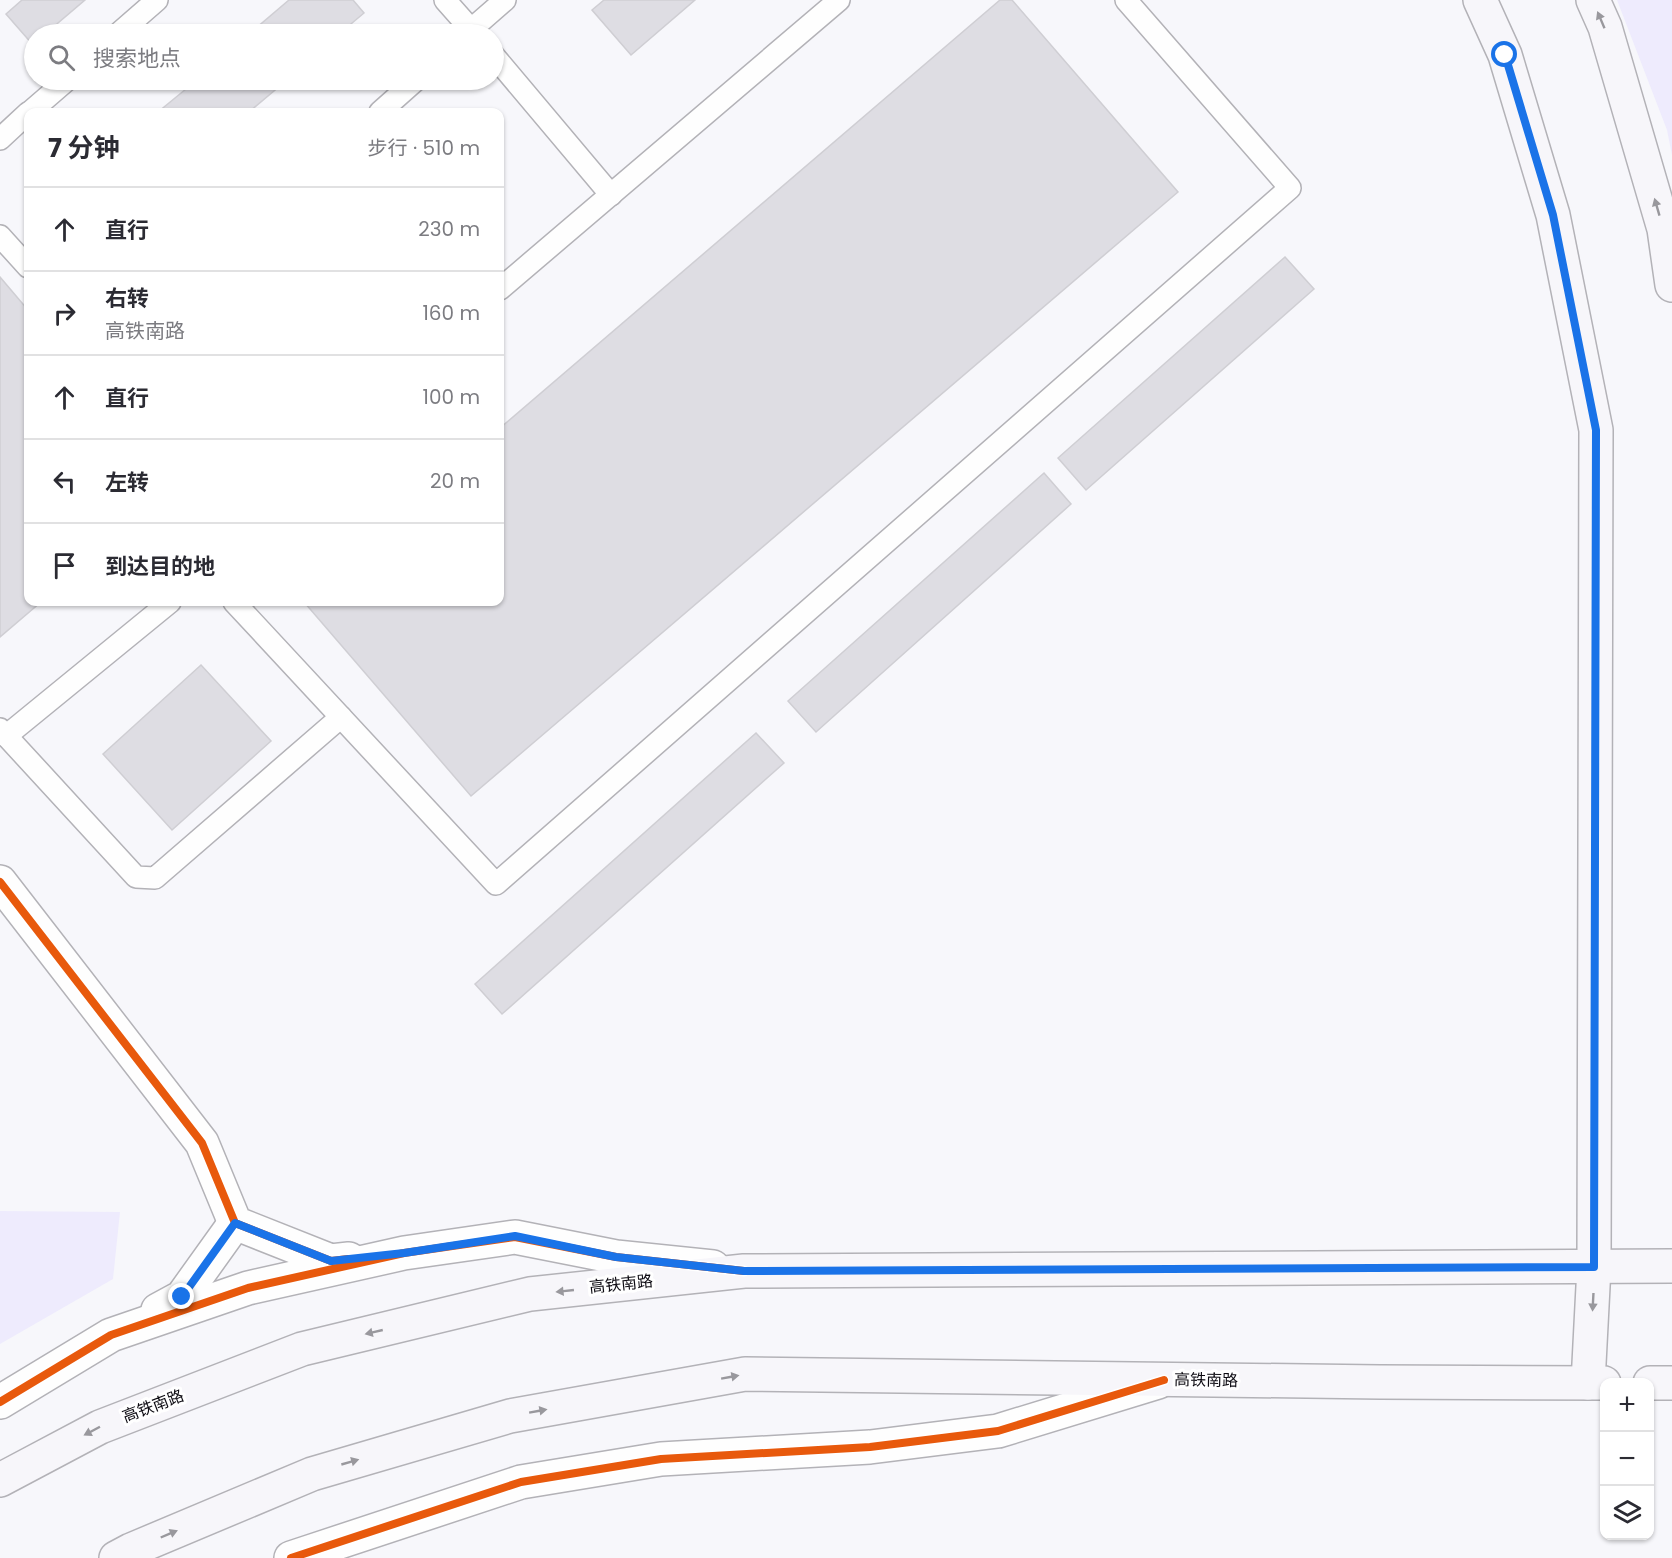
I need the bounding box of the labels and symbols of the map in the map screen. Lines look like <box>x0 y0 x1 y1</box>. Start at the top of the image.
one-way arrow <box>1596 11 1606 29</box>
route start <box>1491 41 1517 67</box>
one-way arrow <box>1652 198 1661 216</box>
street label: 高铁南路 <box>588 1269 654 1299</box>
route end <box>168 1283 194 1309</box>
one-way arrow <box>555 1286 574 1295</box>
one-way arrow <box>1588 1292 1597 1311</box>
one-way arrow <box>365 1327 383 1337</box>
street label: 高铁南路 <box>1174 1368 1238 1392</box>
one-way arrow <box>721 1372 740 1381</box>
street label: 高铁南路 <box>119 1384 187 1428</box>
one-way arrow <box>529 1406 548 1415</box>
one-way arrow <box>83 1426 100 1436</box>
one-way arrow <box>341 1457 360 1467</box>
one-way arrow <box>160 1529 178 1538</box>

